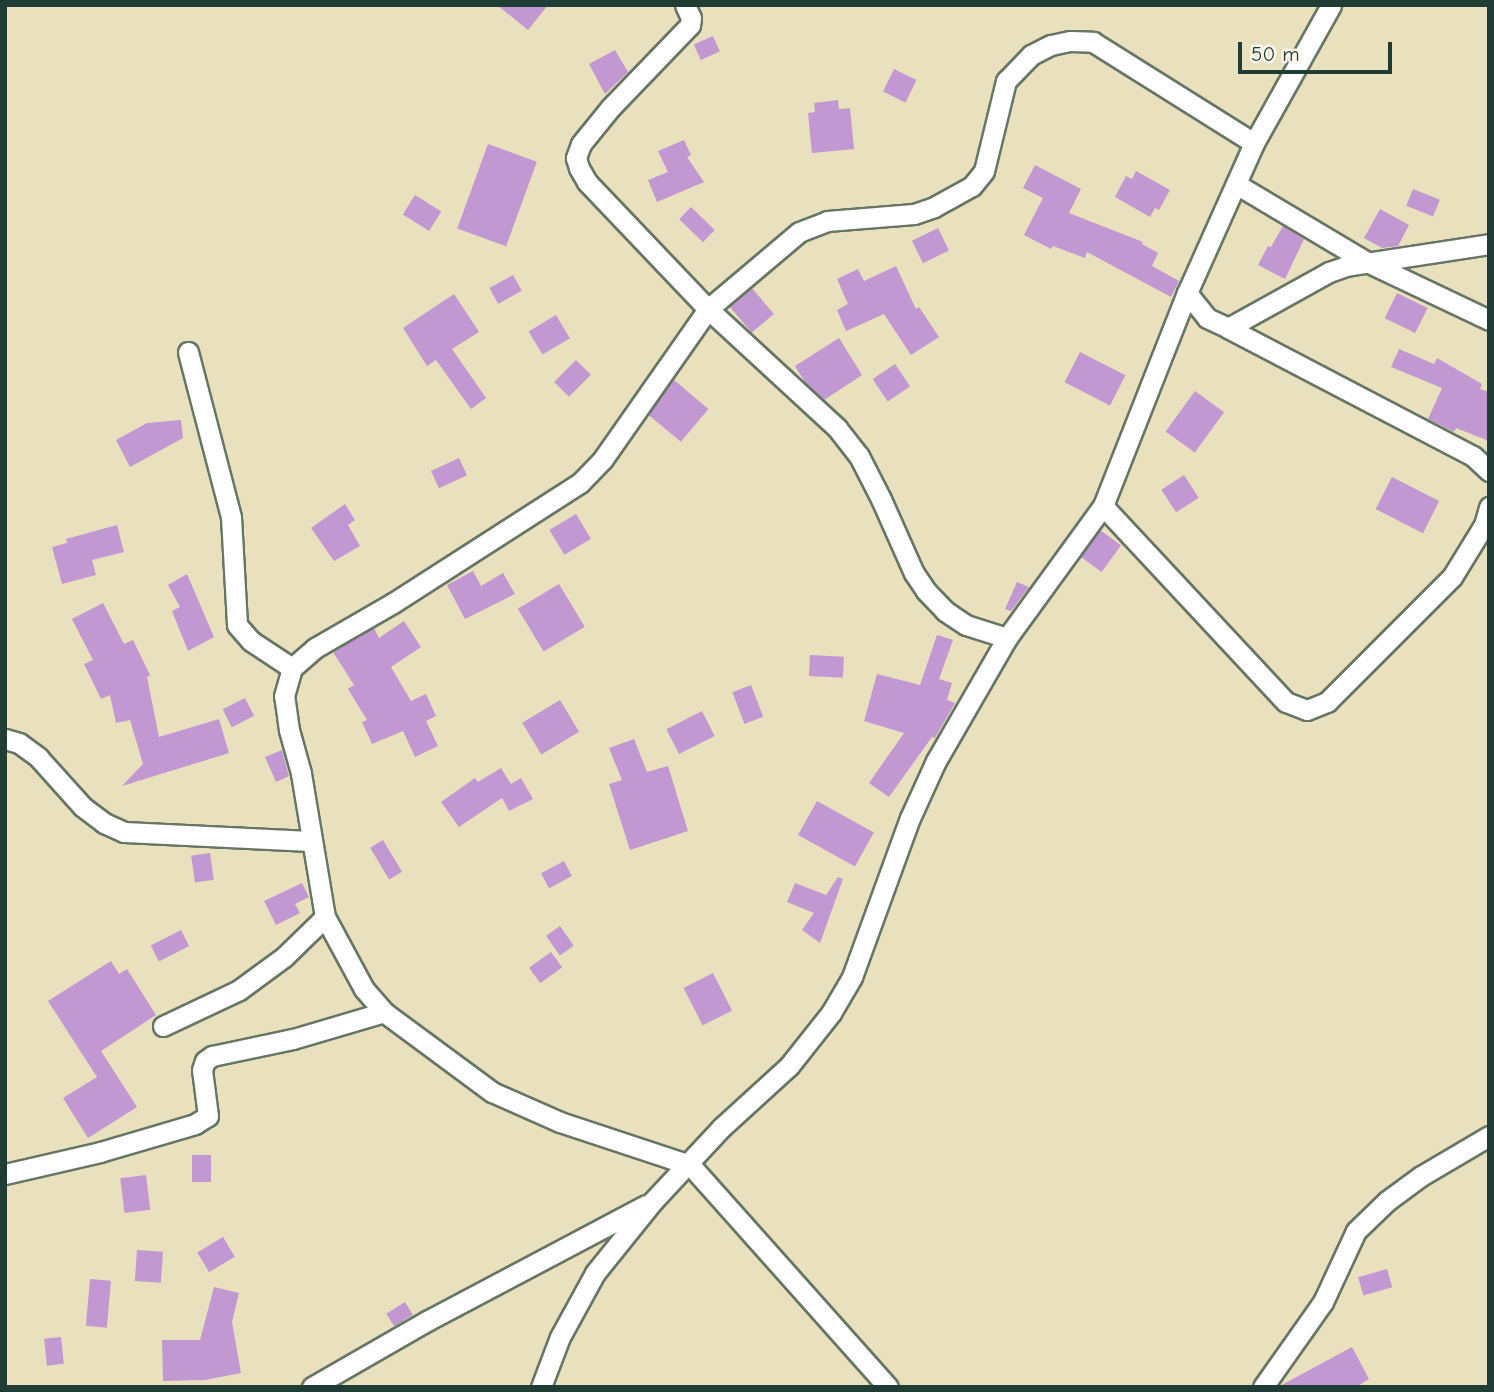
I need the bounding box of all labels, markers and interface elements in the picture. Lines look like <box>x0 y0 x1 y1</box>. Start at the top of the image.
scale bar <box>1242 28 1396 72</box>
text: 50 m <box>1251 42 1300 66</box>

